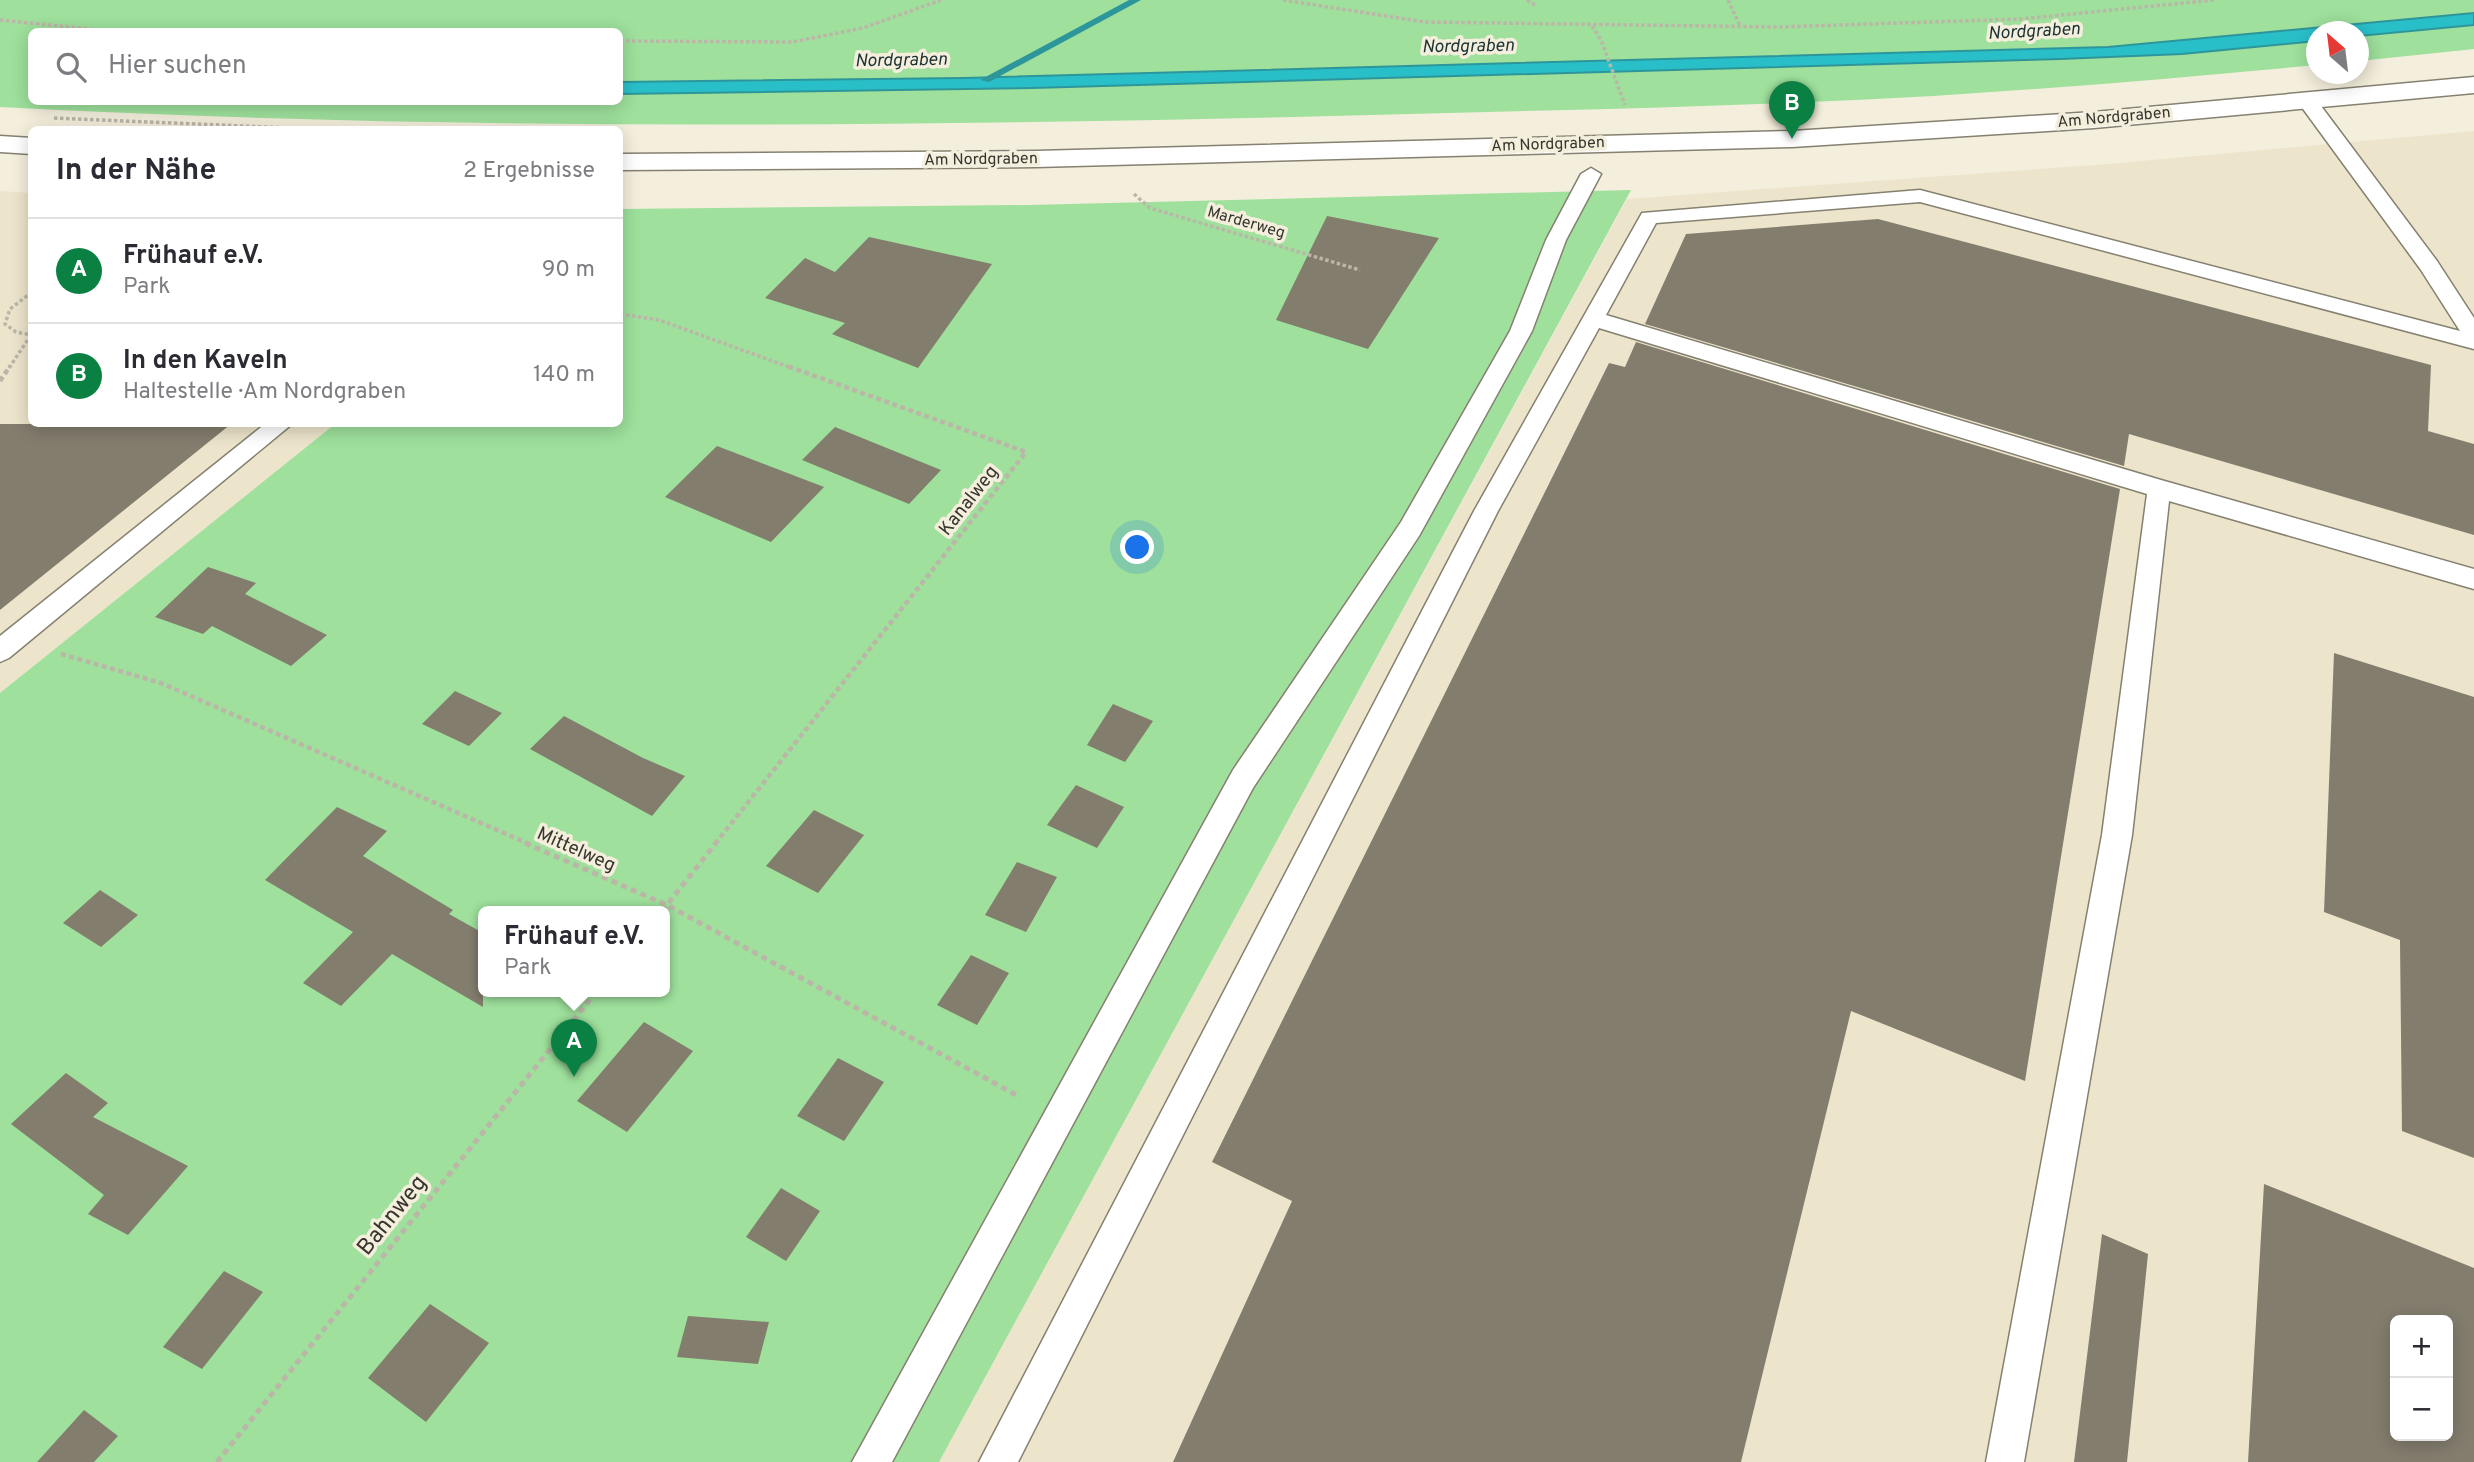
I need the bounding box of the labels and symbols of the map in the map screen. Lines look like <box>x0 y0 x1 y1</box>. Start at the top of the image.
water label: Nordgraben <box>1987 18 2081 46</box>
north arrow <box>2306 21 2369 84</box>
water label: Nordgraben <box>1422 35 1515 59</box>
water label: Nordgraben <box>855 49 948 73</box>
pin: B <box>1769 81 1815 139</box>
street label: Am Nordgraben <box>2057 103 2171 133</box>
street label: Am Nordgraben <box>1491 133 1605 157</box>
street label: Am Nordgraben <box>924 149 1038 171</box>
street label: Marderweg <box>1205 202 1287 244</box>
street label: Kanalweg <box>934 461 1004 541</box>
your location <box>1120 530 1154 564</box>
street label: Mittelweg <box>533 822 619 878</box>
pin: A <box>551 1019 597 1077</box>
street label: Bahnweg <box>352 1170 434 1262</box>

